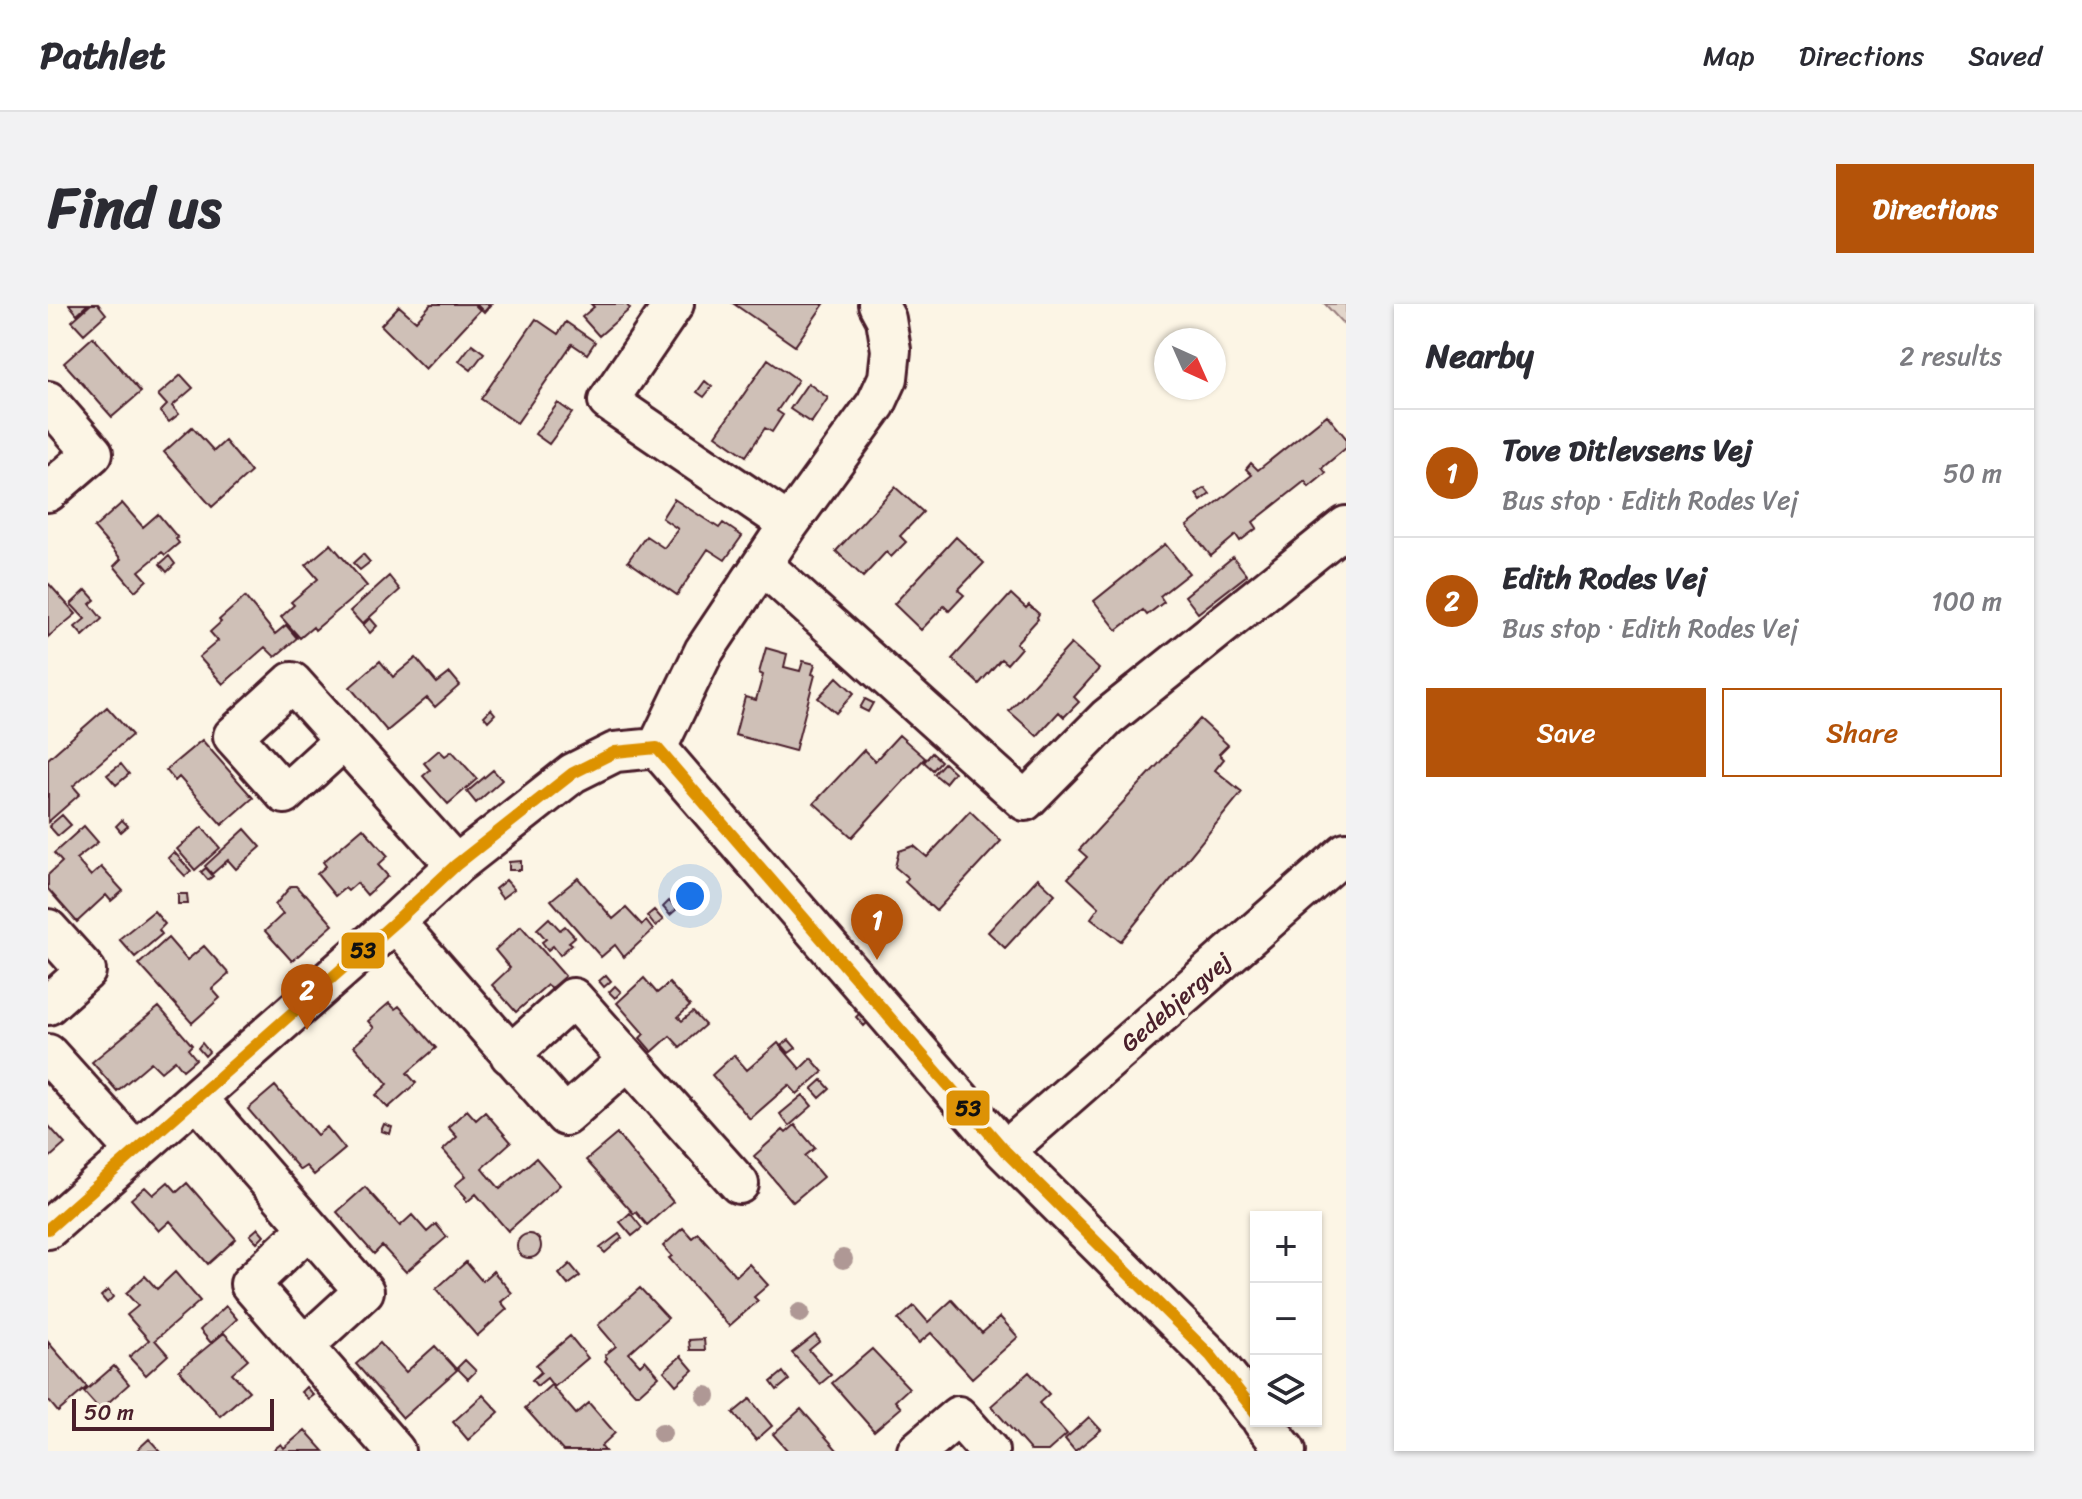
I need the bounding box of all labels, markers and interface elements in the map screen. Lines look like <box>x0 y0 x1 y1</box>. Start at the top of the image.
text: Pathlet <box>40 22 166 89</box>
text: Map <box>1703 31 1755 80</box>
text: Directions <box>1799 31 1924 80</box>
text: Saved <box>1968 31 2042 80</box>
text: Find us <box>48 159 221 258</box>
button: Directions <box>1836 164 2034 253</box>
text: Nearby <box>1426 326 1534 386</box>
north arrow <box>1154 328 1226 400</box>
text: 2 results <box>1900 333 2002 379</box>
text: Tove Ditlevsens Vej <box>1502 423 1752 477</box>
text: 1 <box>1446 450 1458 496</box>
text: 50 m <box>1943 450 2002 496</box>
text: Bus stop · Edith Rodes Vej <box>1502 477 1798 523</box>
text: Edith Rodes Vej <box>1502 551 1707 605</box>
text: 2 <box>1444 578 1460 624</box>
text: 100 m <box>1931 578 2002 624</box>
text: Bus stop · Edith Rodes Vej <box>1502 605 1798 651</box>
button: Save <box>1426 688 1706 777</box>
button: Share <box>1722 688 2002 777</box>
your location <box>670 876 710 916</box>
pin: 1 <box>851 894 903 960</box>
line badge: 53 <box>340 931 386 970</box>
text: 53 <box>350 931 376 970</box>
street label: Gedebjergvej <box>1111 941 1242 1063</box>
pin: 2 <box>281 964 333 1030</box>
line badge: 53 <box>945 1089 991 1127</box>
text: 53 <box>955 1089 981 1128</box>
map controls <box>1250 1211 1322 1427</box>
button: + <box>1250 1211 1322 1283</box>
button: − <box>1250 1283 1322 1355</box>
button: layers <box>1250 1355 1322 1427</box>
text: 50 m <box>84 1393 134 1432</box>
scale bar <box>72 1395 274 1431</box>

